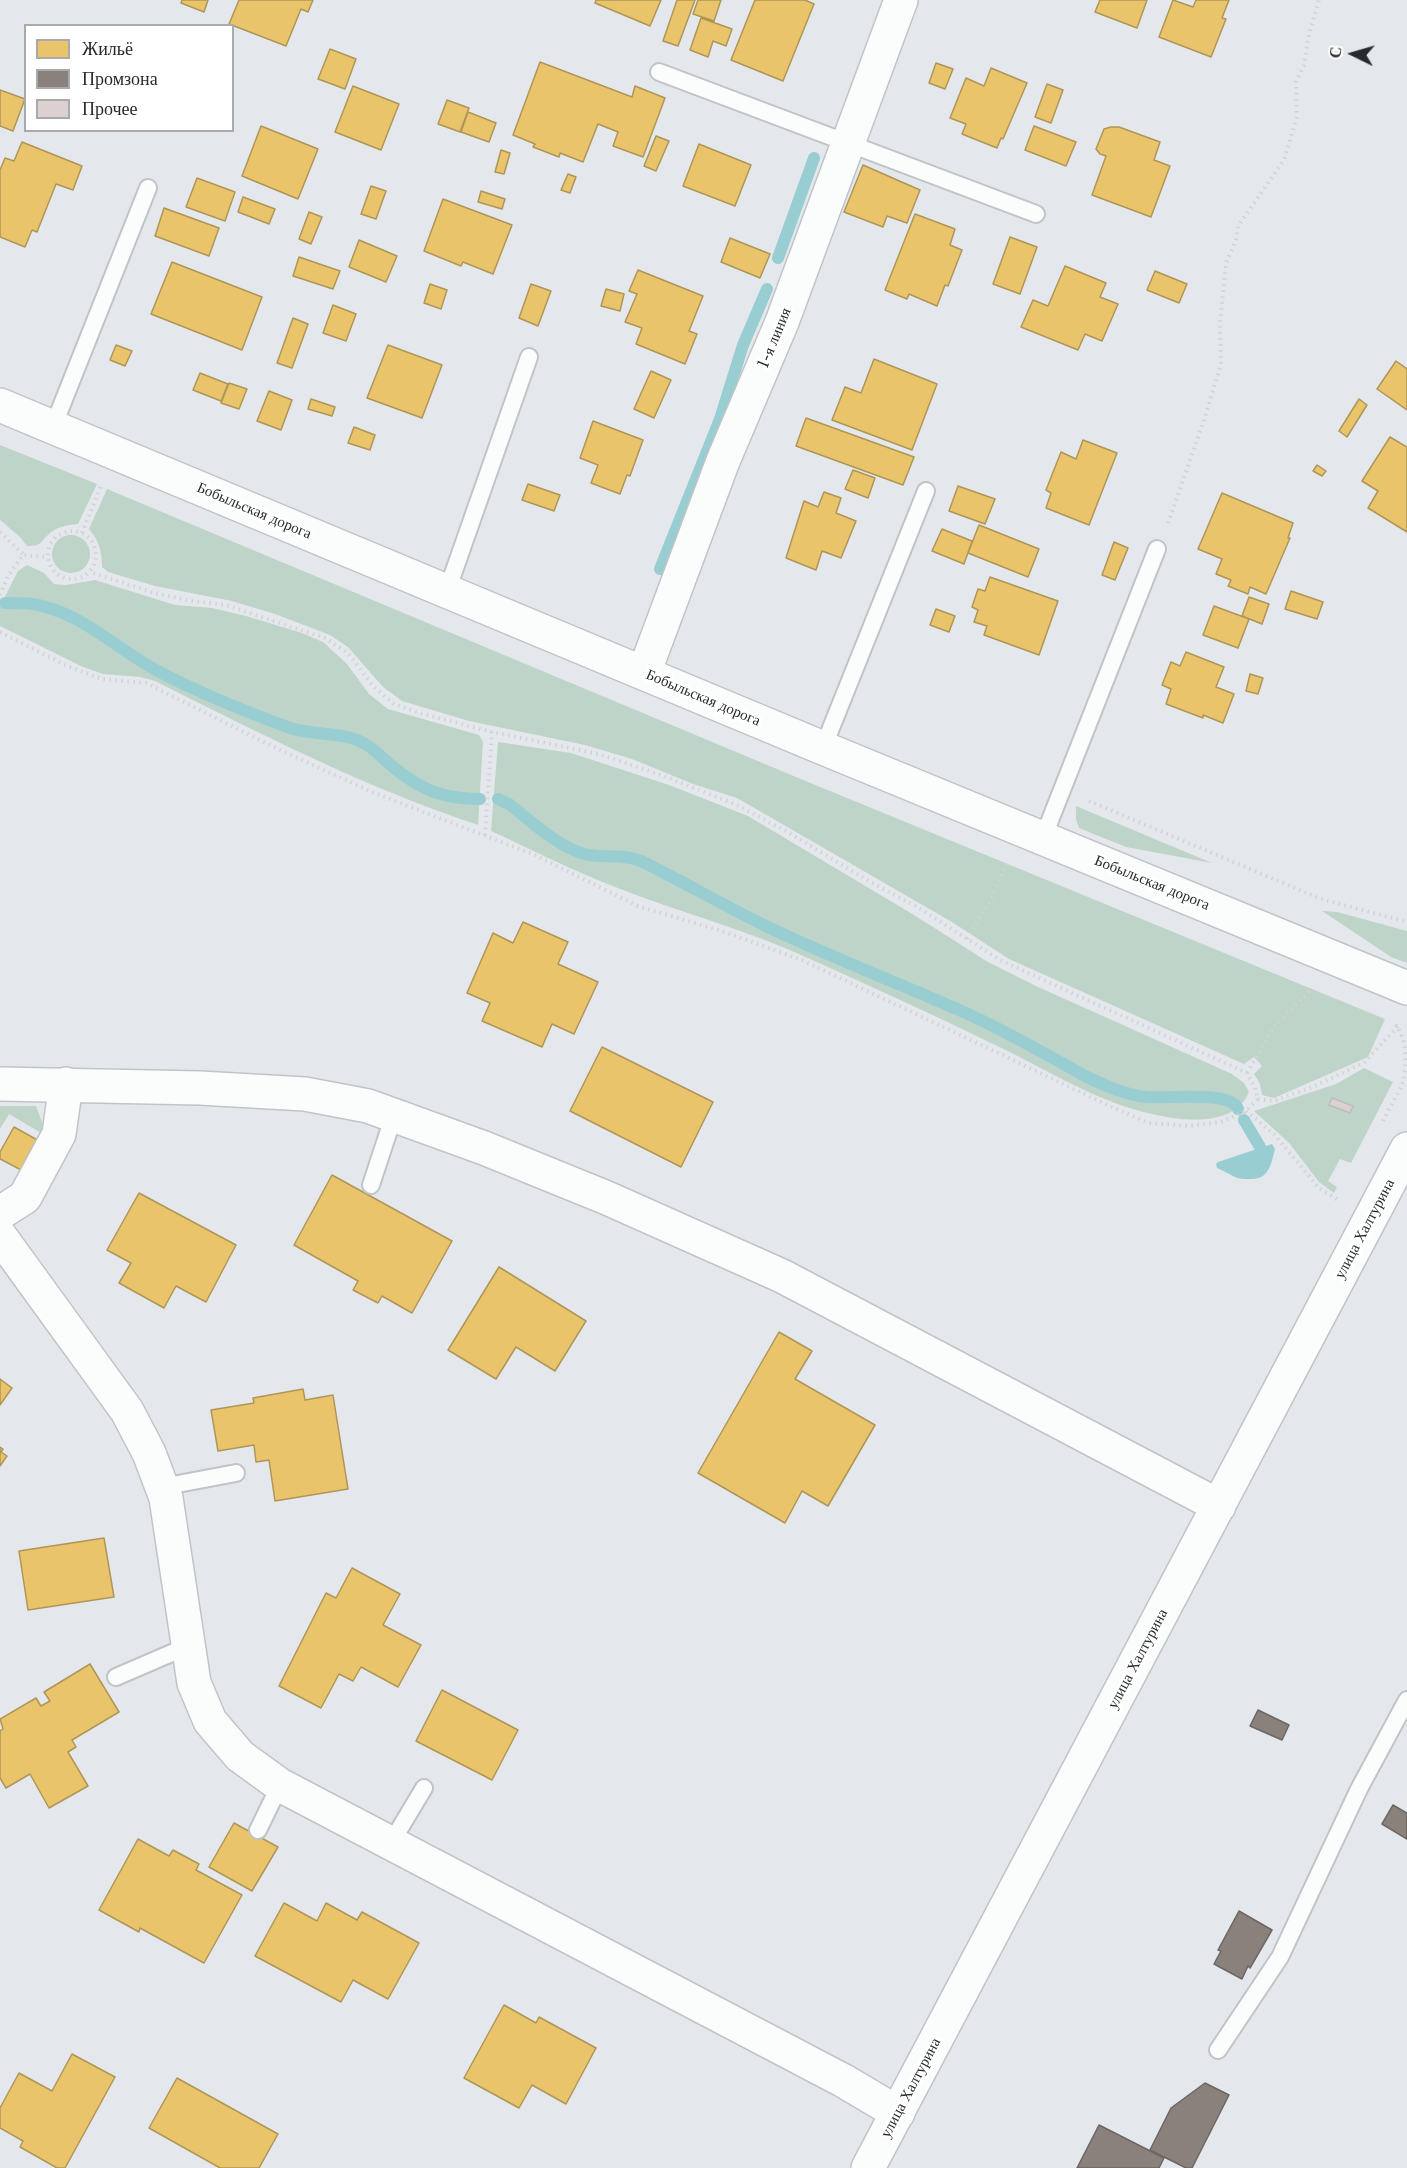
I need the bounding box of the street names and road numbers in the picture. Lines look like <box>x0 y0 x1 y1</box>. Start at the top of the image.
street label: 1-я линия <box>755 305 795 371</box>
street label: Бобыльская дорога <box>194 479 314 543</box>
street label: Бобыльская дорога <box>643 666 763 730</box>
street label: Бобыльская дорога <box>1092 852 1212 914</box>
street label: улица Халтурина <box>1331 1176 1399 1282</box>
street label: улица Халтурина <box>1104 1606 1172 1712</box>
street label: улица Халтурина <box>877 2035 945 2141</box>

